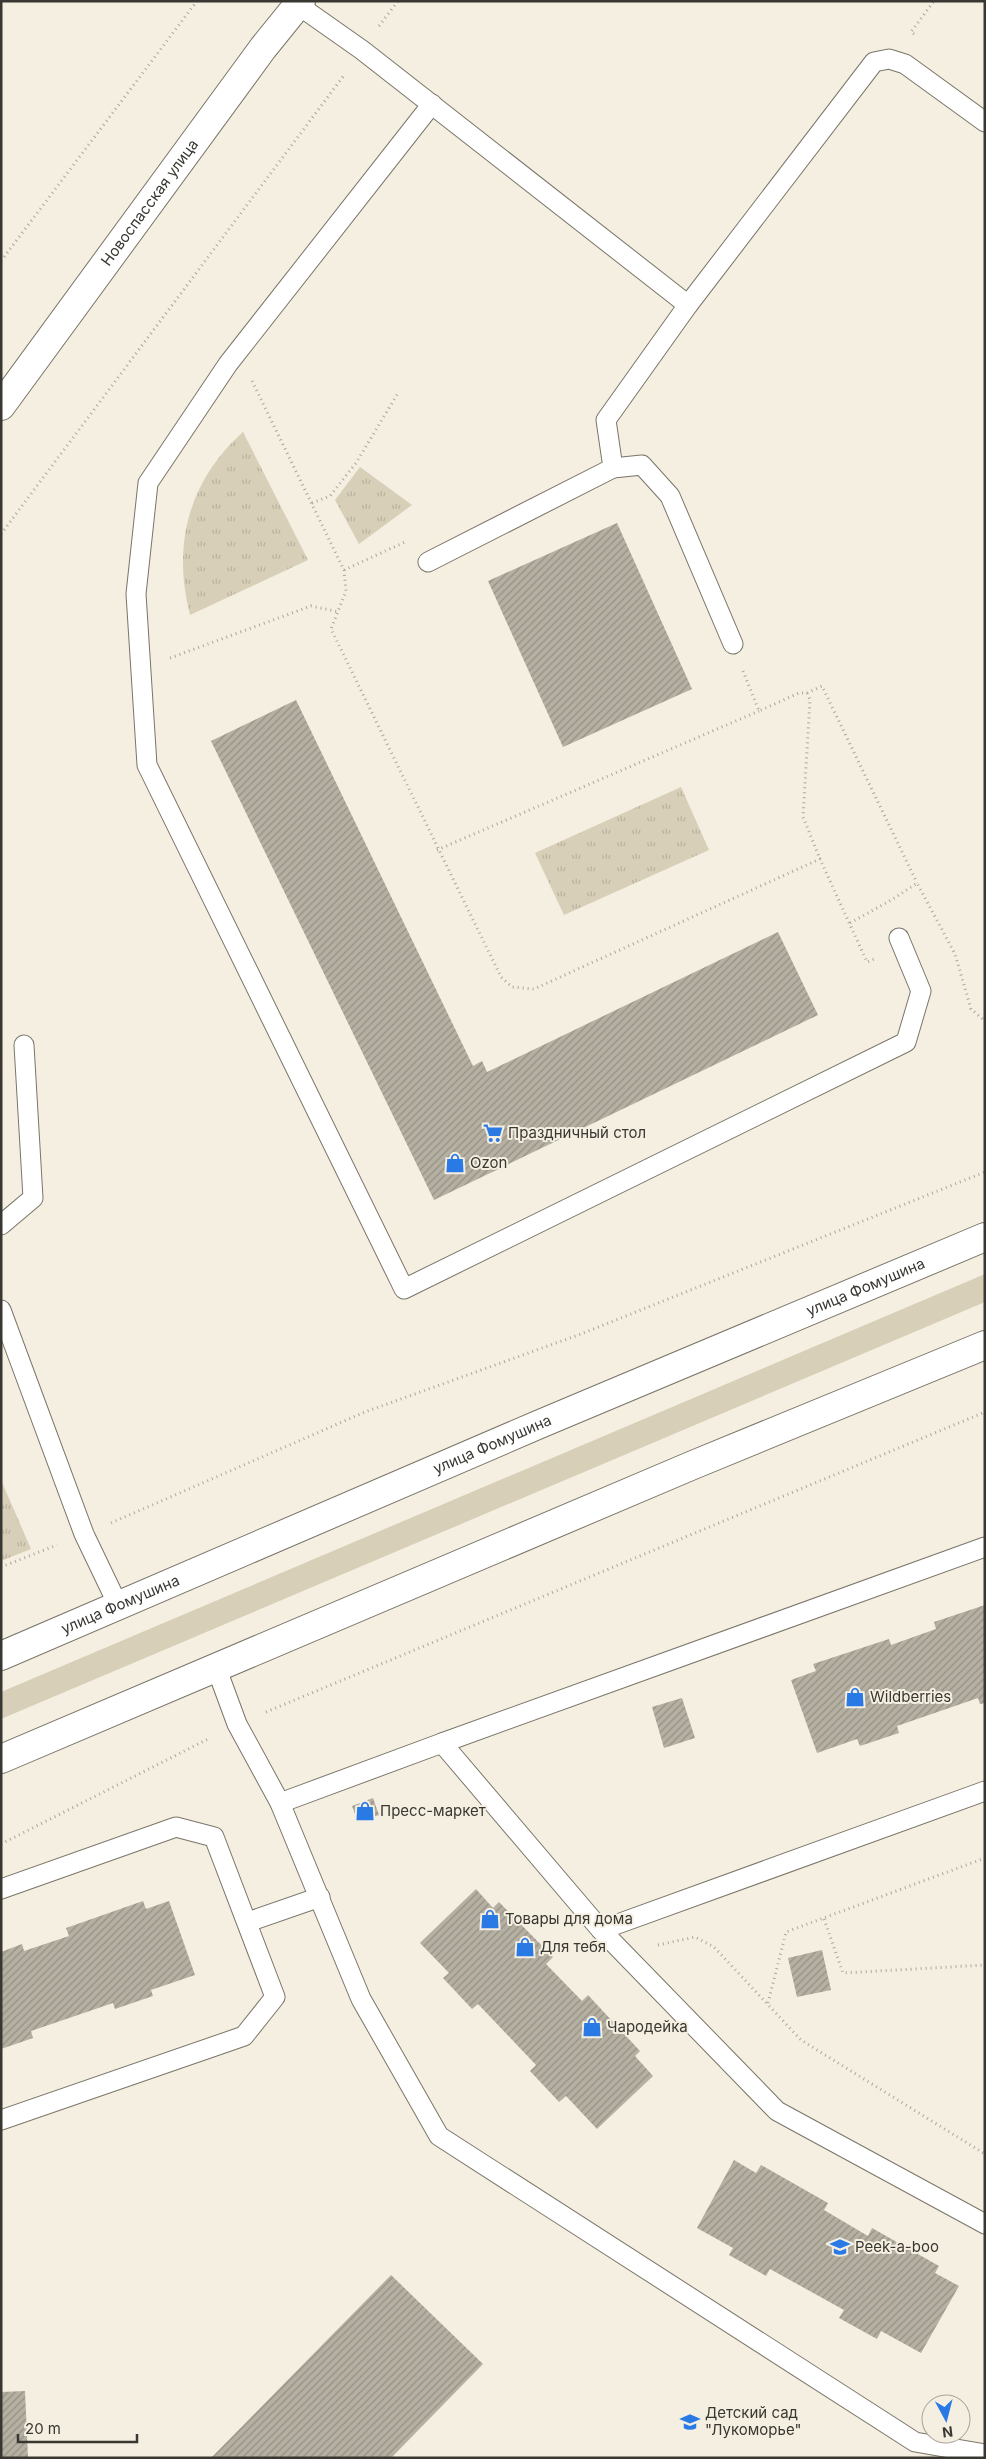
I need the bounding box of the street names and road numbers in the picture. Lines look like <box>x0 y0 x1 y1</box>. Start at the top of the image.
street label: Новоспасская улица <box>97 135 202 269</box>
street label: улица Фомушина <box>803 1253 928 1320</box>
street label: улица Фомушина <box>430 1410 554 1478</box>
street label: улица Фомушина <box>58 1570 182 1638</box>

